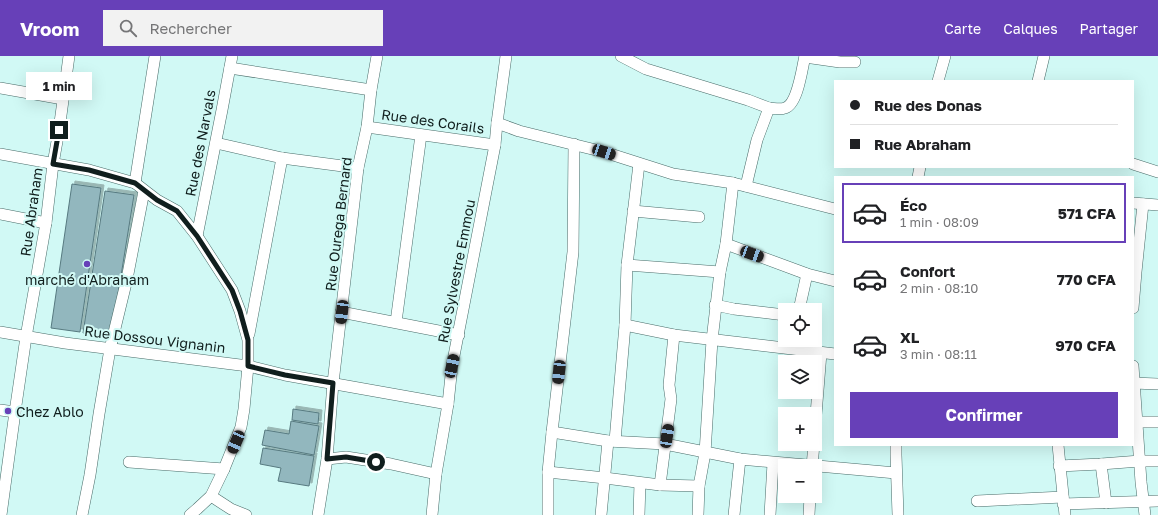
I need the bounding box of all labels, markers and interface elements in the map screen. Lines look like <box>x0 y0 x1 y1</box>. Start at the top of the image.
search box <box>103 10 383 46</box>
text: Vroom <box>20 17 79 40</box>
icon: search <box>117 17 139 39</box>
text: Rechercher <box>149 19 232 37</box>
text: Carte <box>944 20 981 37</box>
text: Calques <box>1003 20 1058 37</box>
text: Partager <box>1080 20 1138 37</box>
callout: 1 min <box>26 72 92 100</box>
text: 1 min <box>43 78 75 94</box>
street label: Rue des Narvals <box>181 88 219 198</box>
text: Rue des Donas <box>874 96 982 114</box>
street label: Rue des Corails <box>380 105 486 137</box>
route end <box>50 121 68 139</box>
text: Rue Abraham <box>874 135 971 153</box>
car <box>591 143 617 161</box>
street label: Rue Ourega Bernard <box>321 156 355 292</box>
street label: Rue Abraham <box>16 167 46 257</box>
icon: car <box>852 195 888 231</box>
text: Éco <box>900 196 927 214</box>
street label: Rue Sylvestre Emmou <box>434 198 478 344</box>
text: 571 CFA <box>1058 204 1116 222</box>
text: 1 min · 08:09 <box>900 214 979 230</box>
car <box>739 244 765 264</box>
marker: marché d'Abraham <box>82 259 92 269</box>
icon: car <box>852 261 888 297</box>
text: Confort <box>900 262 955 280</box>
text: 770 CFA <box>1057 270 1116 288</box>
place label: marché d'Abraham <box>25 271 149 288</box>
text: 2 min · 08:10 <box>900 280 978 296</box>
car <box>335 299 349 325</box>
map controls <box>778 303 822 503</box>
button: locate <box>778 303 822 347</box>
street label: Rue Dossou Vignanin <box>84 322 226 356</box>
icon: car <box>852 327 888 363</box>
text: XL <box>900 328 919 346</box>
text: 970 CFA <box>1055 336 1116 354</box>
text: 3 min · 08:11 <box>900 346 977 362</box>
car <box>444 353 460 379</box>
button: layers <box>778 355 822 399</box>
car <box>552 359 566 385</box>
button: Confirmer <box>850 392 1118 438</box>
place label: Chez Ablo <box>16 403 84 420</box>
marker: Chez Ablo <box>3 406 13 416</box>
button: + <box>778 407 822 451</box>
car <box>659 423 675 449</box>
car <box>226 429 246 455</box>
route start <box>367 453 385 471</box>
button: − <box>778 459 822 503</box>

